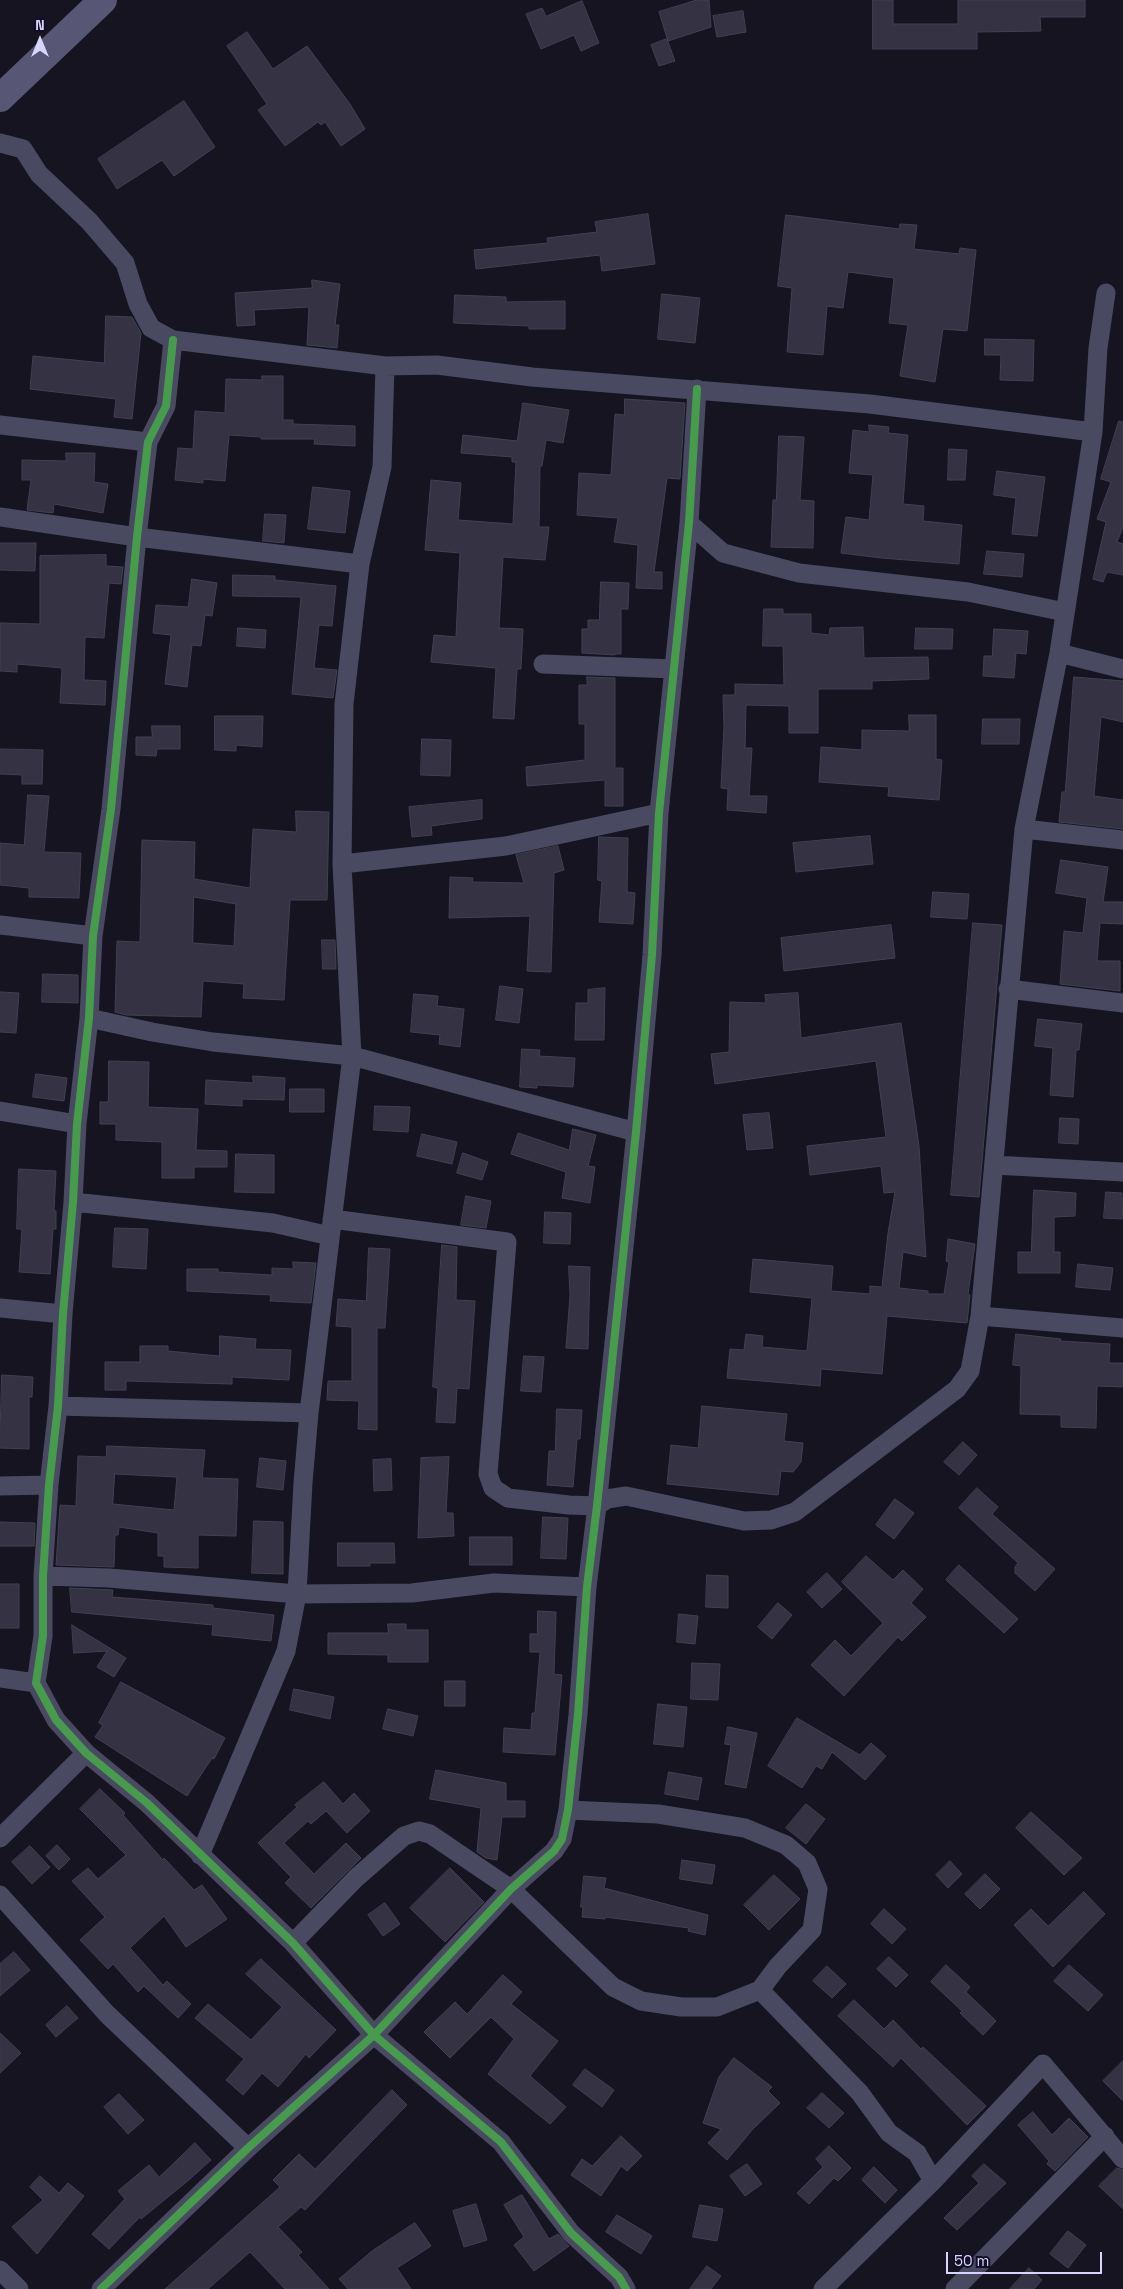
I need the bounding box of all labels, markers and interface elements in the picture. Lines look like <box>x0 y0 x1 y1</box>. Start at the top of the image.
north arrow <box>15 15 65 65</box>
text: N <box>35 16 45 34</box>
scale bar <box>948 2242 1104 2274</box>
text: 50 m <box>954 2251 989 2270</box>

